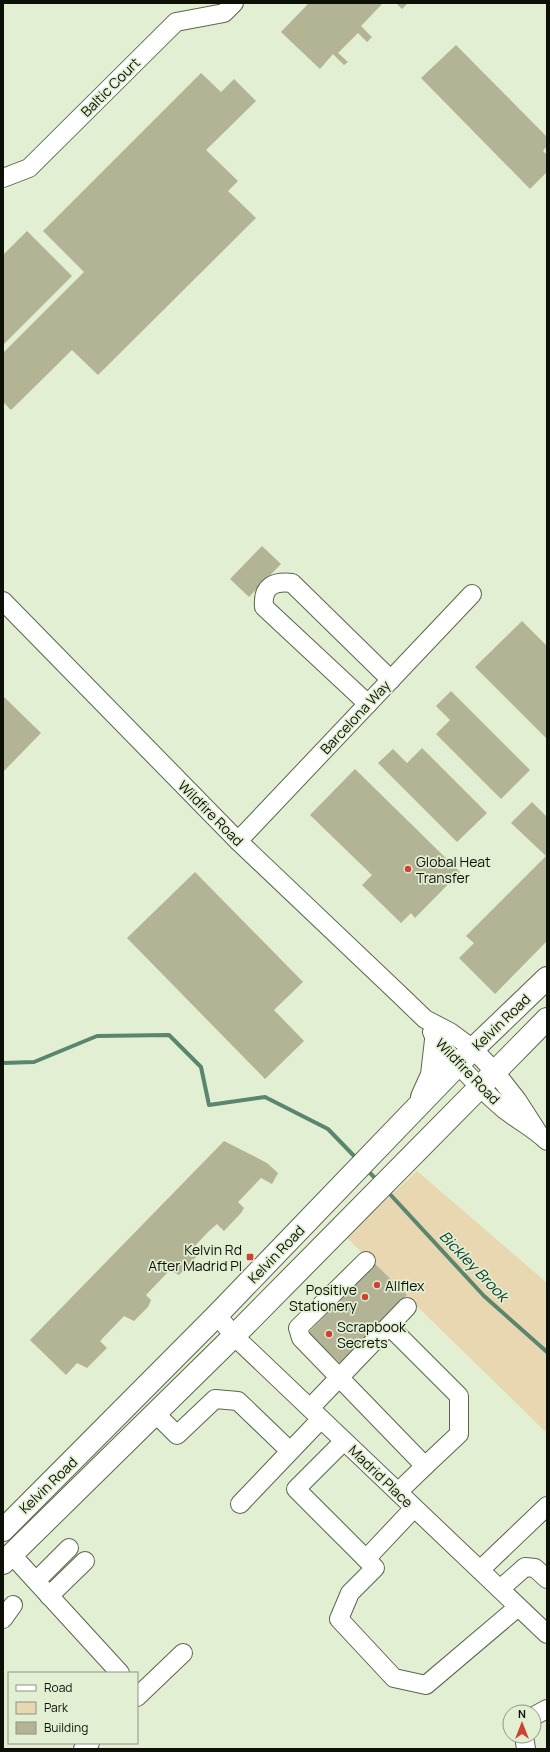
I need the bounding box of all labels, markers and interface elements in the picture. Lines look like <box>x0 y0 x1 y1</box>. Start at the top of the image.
street label: Baltic Court <box>76 53 144 121</box>
street label: Barcelona Way <box>316 675 395 758</box>
street label: Wildfire Road <box>174 776 248 850</box>
place label: Global Heat Transfer <box>416 852 491 887</box>
marker: Global Heat Transfer <box>403 864 413 874</box>
street label: Kelvin Road <box>468 990 534 1054</box>
street label: Wildfire Road <box>432 1034 504 1108</box>
street label: Kelvin Road <box>244 1221 308 1287</box>
water label: Bickley Brook <box>435 1226 515 1308</box>
place label: Kelvin Rd After Madrid Pl <box>148 1240 242 1275</box>
marker: Kelvin Rd After Madrid Pl <box>245 1252 255 1262</box>
place label: Allflex <box>385 1276 425 1295</box>
place label: Positive Stationery <box>289 1280 358 1315</box>
marker: Allflex <box>372 1280 382 1290</box>
marker: Positive Stationery <box>360 1292 370 1302</box>
place label: Scrapbook Secrets <box>337 1317 407 1352</box>
marker: Scrapbook Secrets <box>324 1329 334 1339</box>
street label: Madrid Place <box>345 1441 417 1511</box>
street label: Kelvin Road <box>15 1453 81 1517</box>
legend <box>8 1672 138 1744</box>
text: Road <box>44 1679 72 1696</box>
text: Park <box>44 1699 69 1716</box>
north arrow <box>502 1704 542 1744</box>
text: N <box>518 1706 526 1721</box>
text: Building <box>44 1719 88 1736</box>

